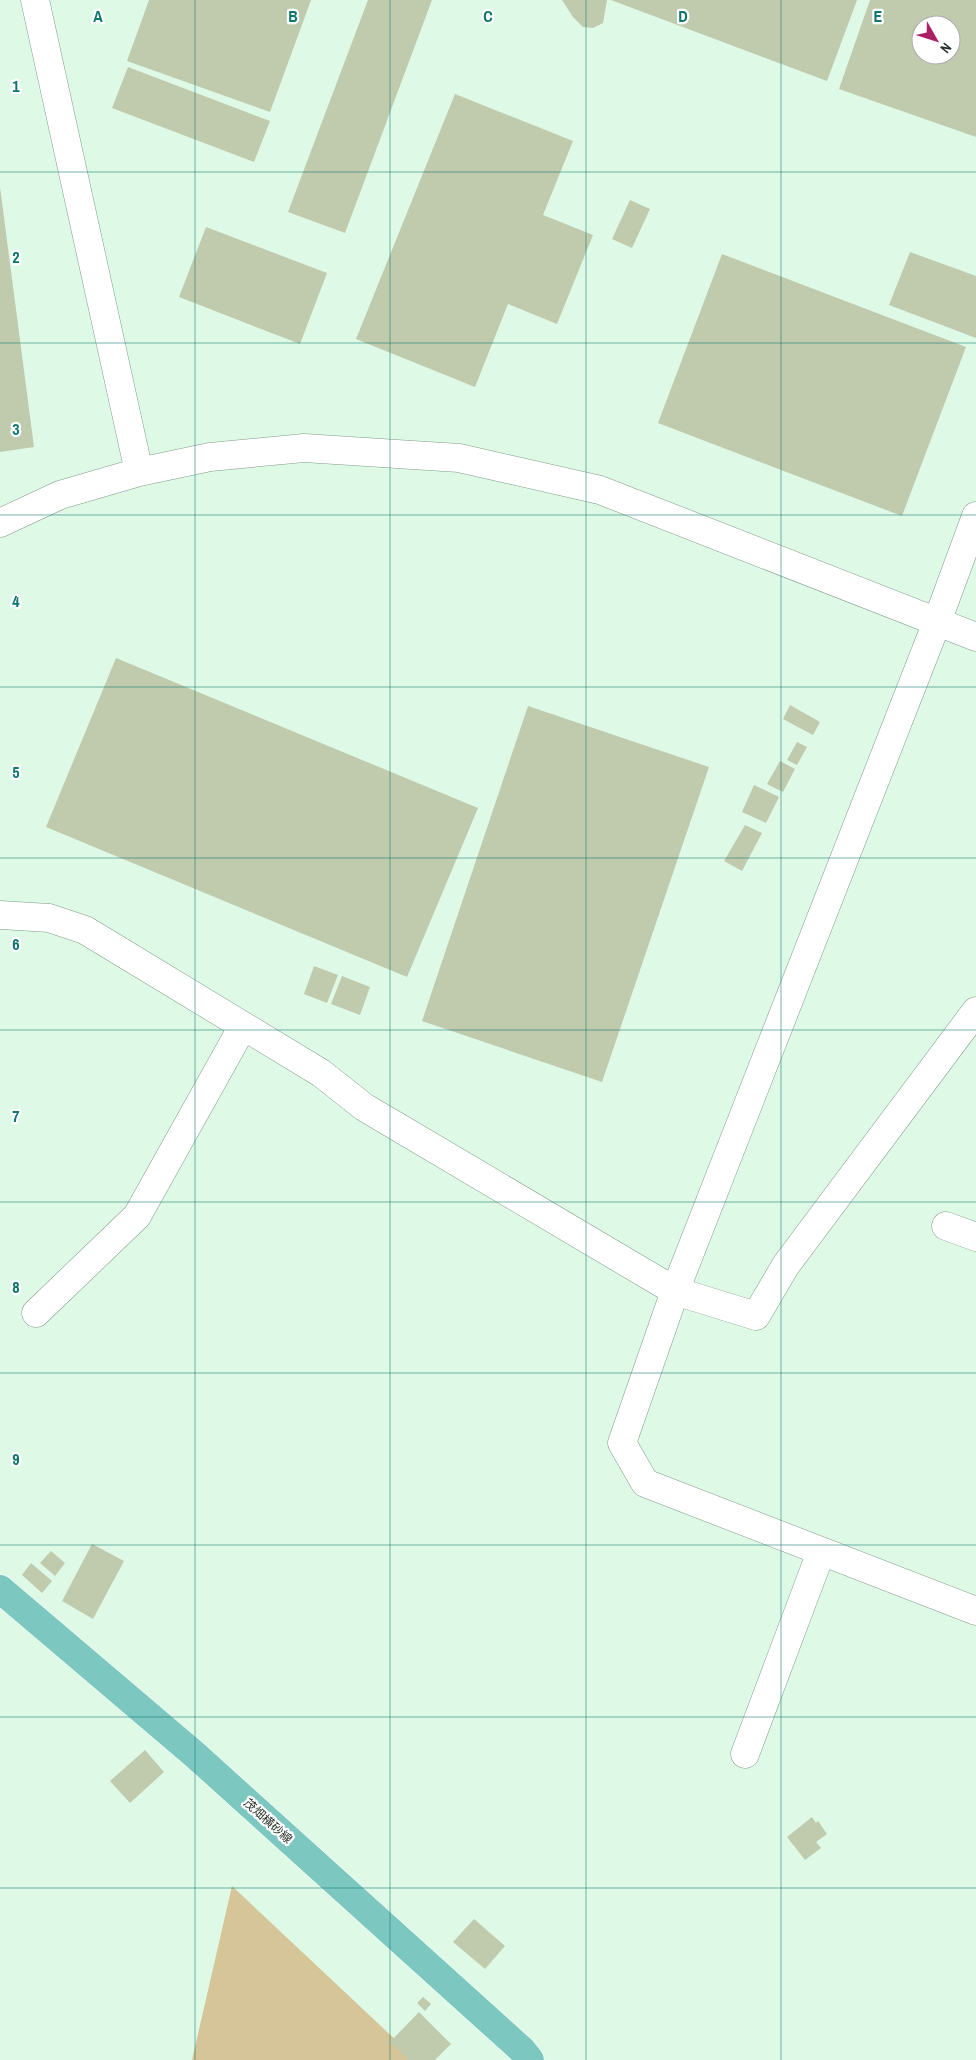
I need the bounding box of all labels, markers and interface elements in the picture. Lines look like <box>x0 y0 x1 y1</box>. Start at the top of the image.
text: A <box>93 5 103 27</box>
text: B <box>288 5 298 27</box>
text: C <box>483 5 493 27</box>
text: D <box>678 5 688 27</box>
text: E <box>874 5 883 27</box>
north arrow <box>911 15 961 65</box>
text: N <box>936 39 956 57</box>
text: 1 <box>12 75 20 97</box>
text: 2 <box>12 246 20 268</box>
text: 3 <box>12 418 20 440</box>
text: 4 <box>12 590 20 612</box>
text: 5 <box>12 761 20 783</box>
text: 6 <box>12 933 20 955</box>
text: 7 <box>12 1105 20 1127</box>
text: 8 <box>12 1276 20 1298</box>
text: 9 <box>12 1448 20 1470</box>
street label: 茂畑横砂線 <box>240 1795 296 1847</box>

